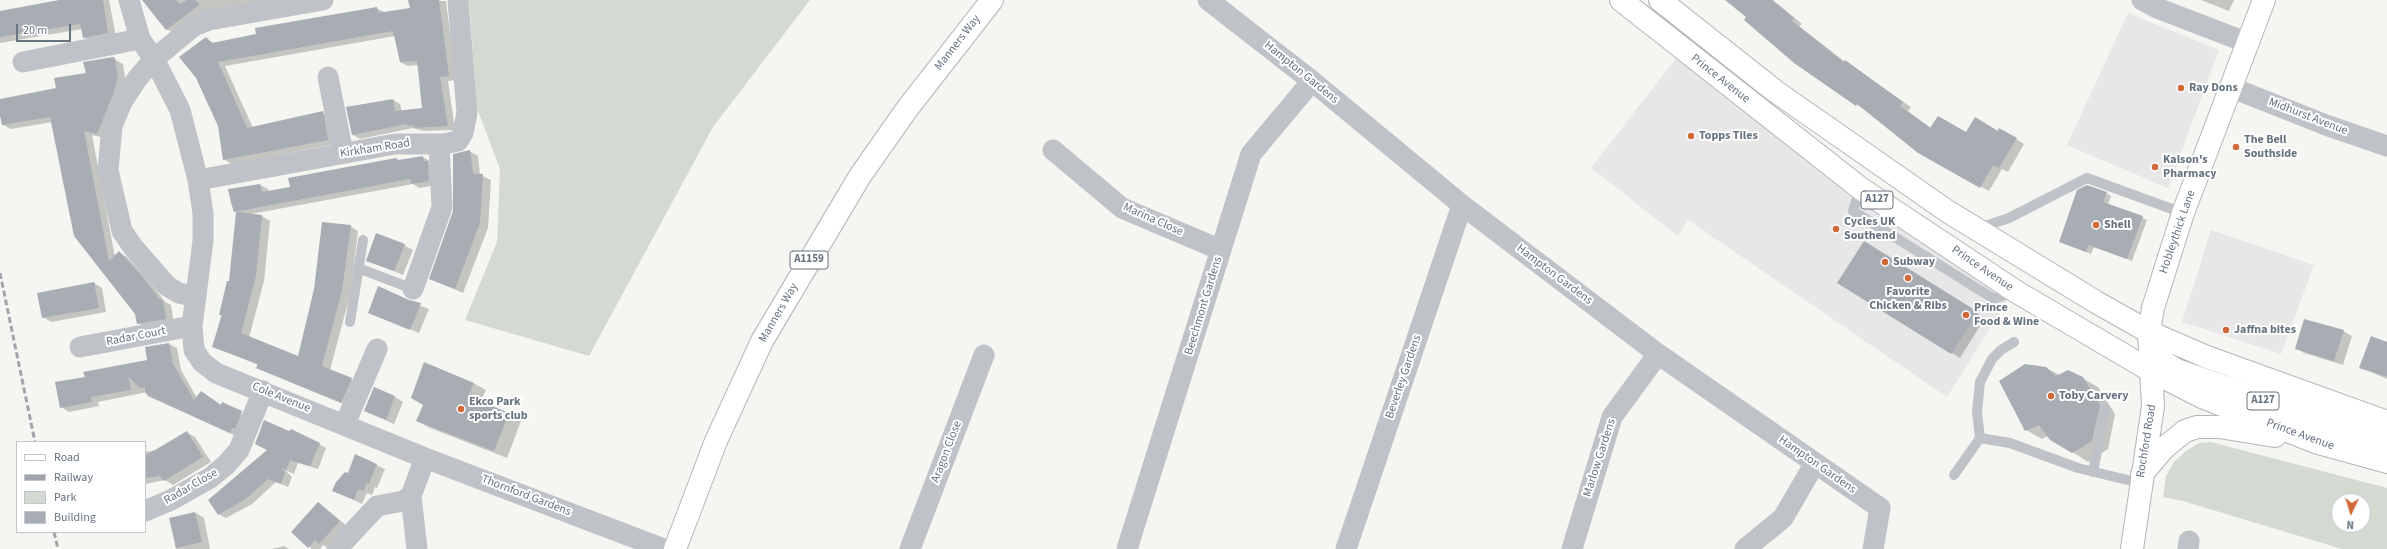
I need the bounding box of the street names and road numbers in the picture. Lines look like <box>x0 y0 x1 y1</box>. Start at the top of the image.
street label: Manners Way <box>932 12 984 74</box>
street label: Hampton Gardens <box>1261 39 1341 107</box>
street label: Prince Avenue <box>1688 51 1752 107</box>
street label: Midhurst Avenue <box>2266 95 2350 139</box>
street label: Kirkham Road <box>339 136 411 162</box>
street label: Hobleythick Lane <box>2157 188 2199 276</box>
road number: A127 <box>1861 191 1893 209</box>
street label: Marina Close <box>1121 200 1185 240</box>
street label: Hampton Gardens <box>1513 242 1595 308</box>
street label: Prince Avenue <box>1949 243 2015 295</box>
road number: A1159 <box>790 251 828 269</box>
street label: Beechmont Gardens <box>1182 255 1226 357</box>
street label: Manners Way <box>756 281 802 345</box>
street label: Radar Court <box>105 324 167 350</box>
street label: Beverley Gardens <box>1383 333 1425 421</box>
street label: Cole Avenue <box>250 380 312 416</box>
road number: A127 <box>2247 392 2279 410</box>
street label: Rochford Road <box>2134 403 2160 479</box>
street label: Prince Avenue <box>2264 416 2336 454</box>
street label: Marlow Gardens <box>1581 417 1619 499</box>
street label: Aragon Close <box>929 419 965 485</box>
street label: Hampton Gardens <box>1775 433 1859 497</box>
street label: Radar Close <box>162 466 220 508</box>
street label: Thornford Gardens <box>479 472 573 520</box>

